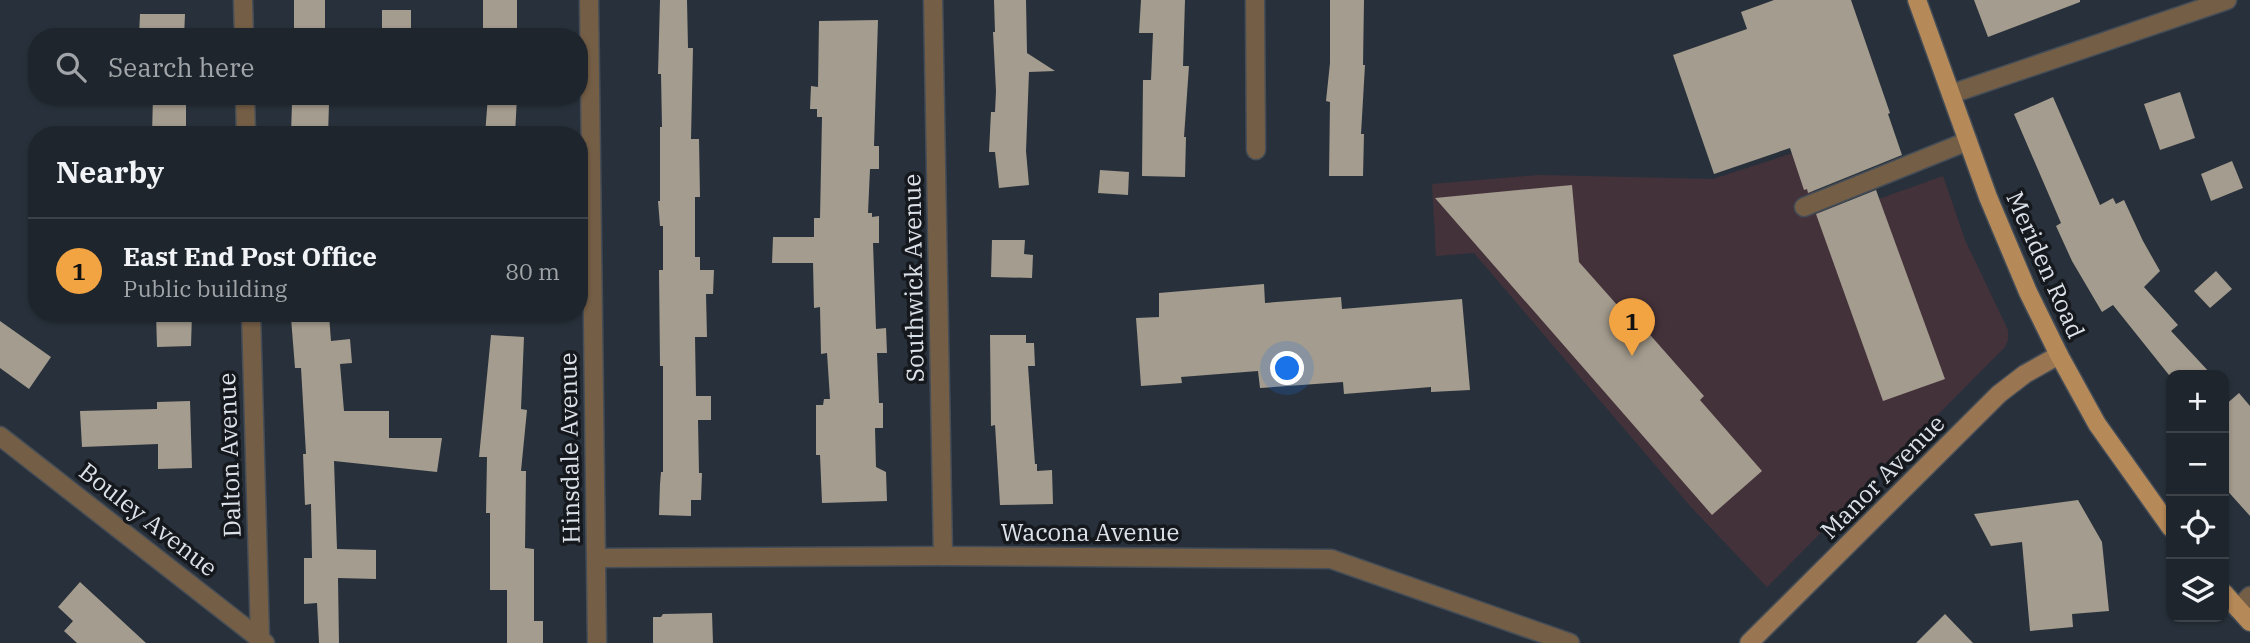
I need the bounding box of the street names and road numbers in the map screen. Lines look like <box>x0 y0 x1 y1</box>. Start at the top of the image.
street label: Southwick Avenue <box>895 174 931 382</box>
street label: Meriden Road <box>1999 186 2093 343</box>
street label: Hinsdale Avenue <box>551 352 587 544</box>
street label: Dalton Avenue <box>210 372 248 538</box>
street label: Manor Avenue <box>1813 407 1951 545</box>
street label: Bouley Avenue <box>73 455 224 583</box>
street label: Wacona Avenue <box>1001 516 1179 548</box>

